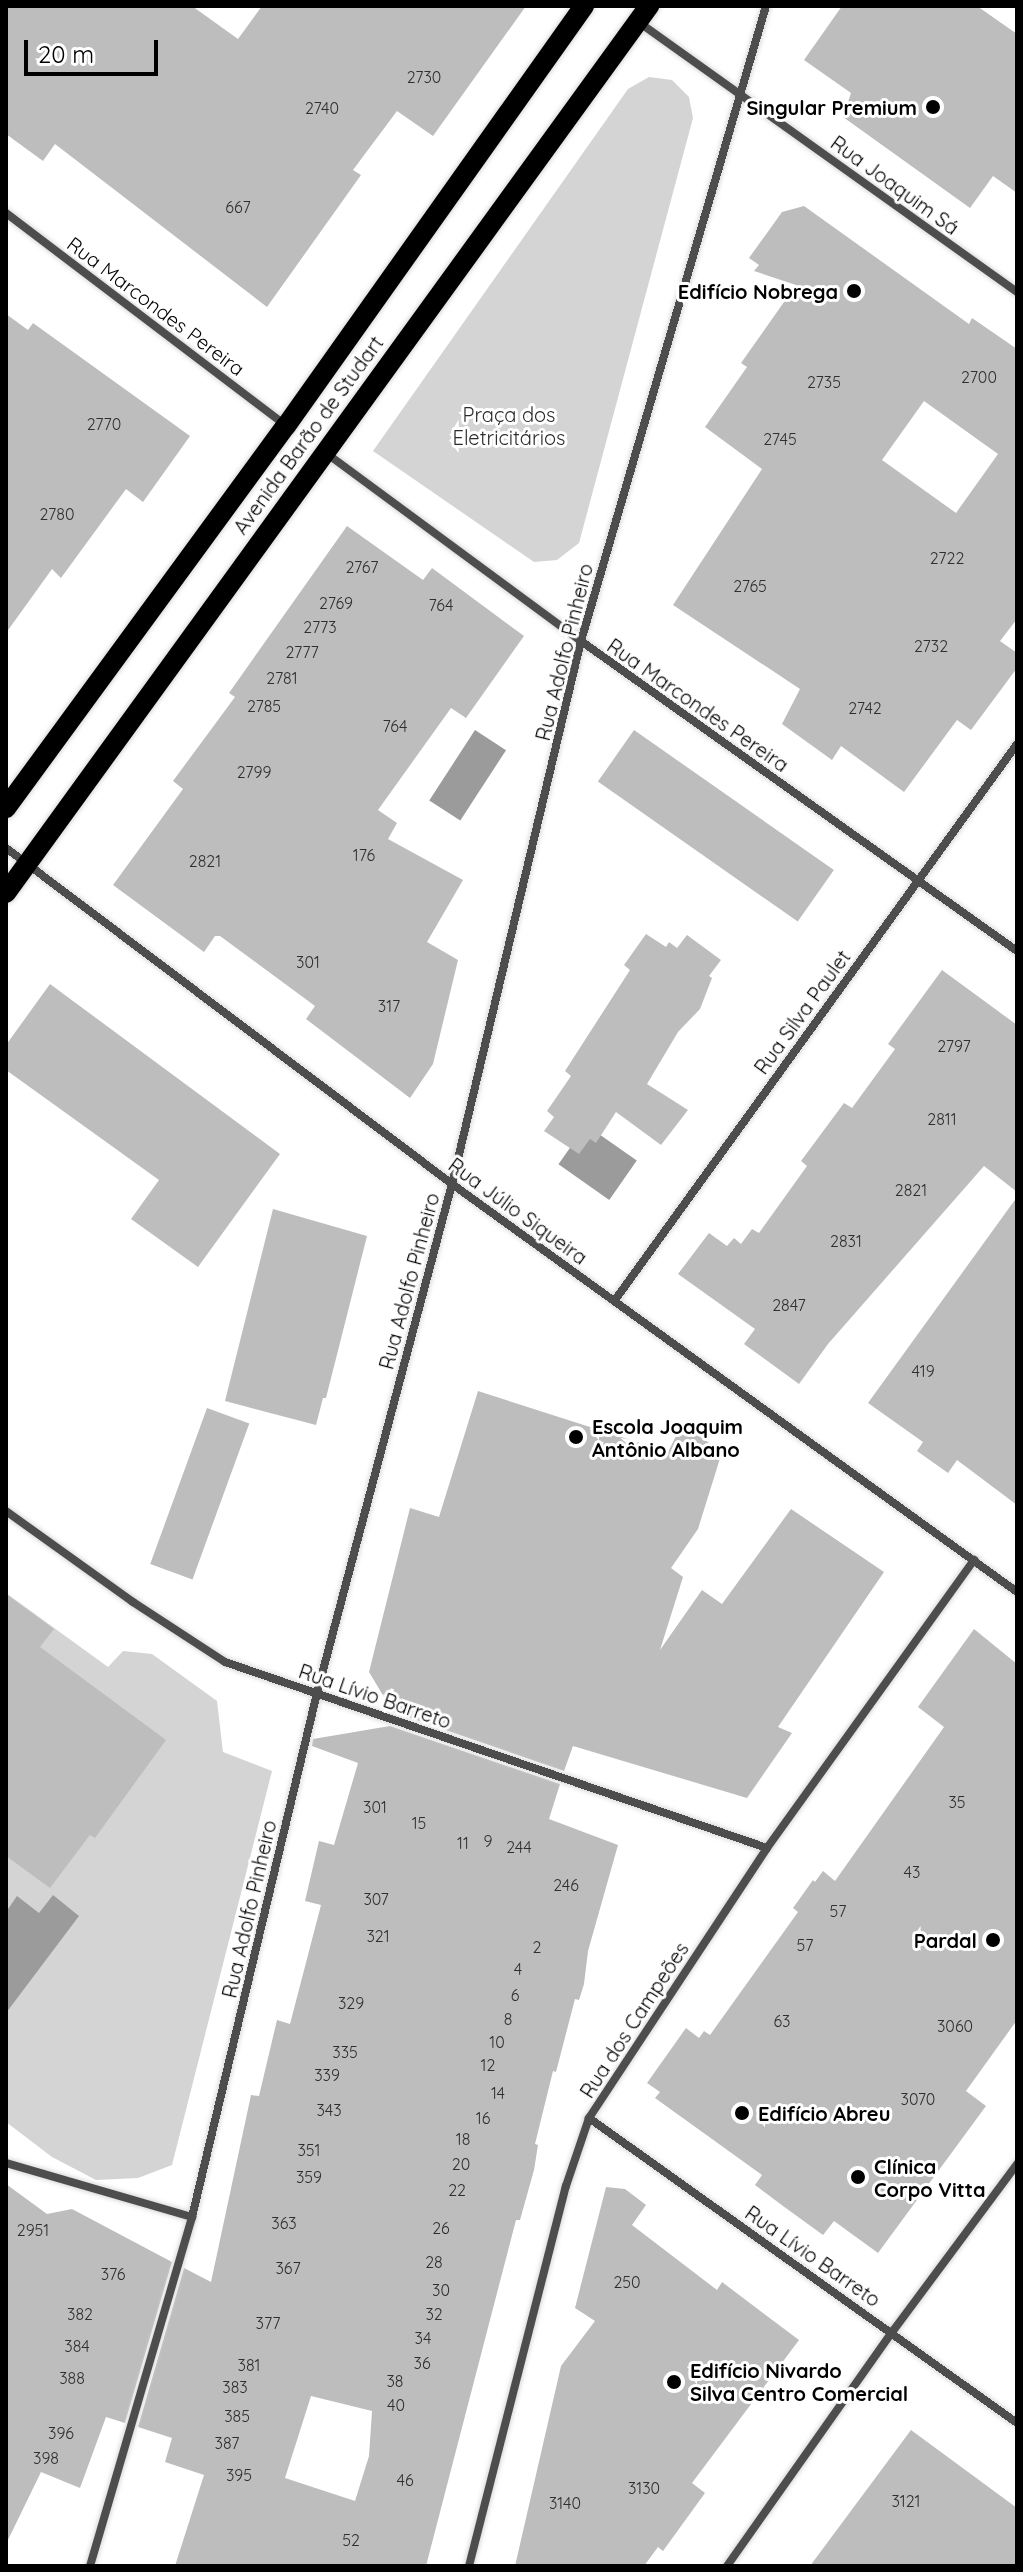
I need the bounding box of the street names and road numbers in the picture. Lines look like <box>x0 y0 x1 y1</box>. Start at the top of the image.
street label: Rua Joaquim Sá <box>826 130 964 240</box>
street label: Rua Marcondes Pereira <box>63 231 249 381</box>
street label: Avenida Barão de Studart <box>228 331 388 539</box>
street label: Rua Adolfo Pinheiro <box>530 561 598 743</box>
street label: Rua Marcondes Pereira <box>603 633 793 777</box>
street label: Rua Silva Paulet <box>749 945 855 1079</box>
street label: Rua Júlio Siqueira <box>444 1153 592 1269</box>
street label: Rua Adolfo Pinheiro <box>374 1190 444 1372</box>
street label: Rua Lívio Barreto <box>296 1659 454 1733</box>
street label: Rua Adolfo Pinheiro <box>217 1818 281 2000</box>
street label: Rua dos Campeões <box>575 1938 693 2102</box>
street label: Rua Lívio Barreto <box>741 2200 885 2312</box>

